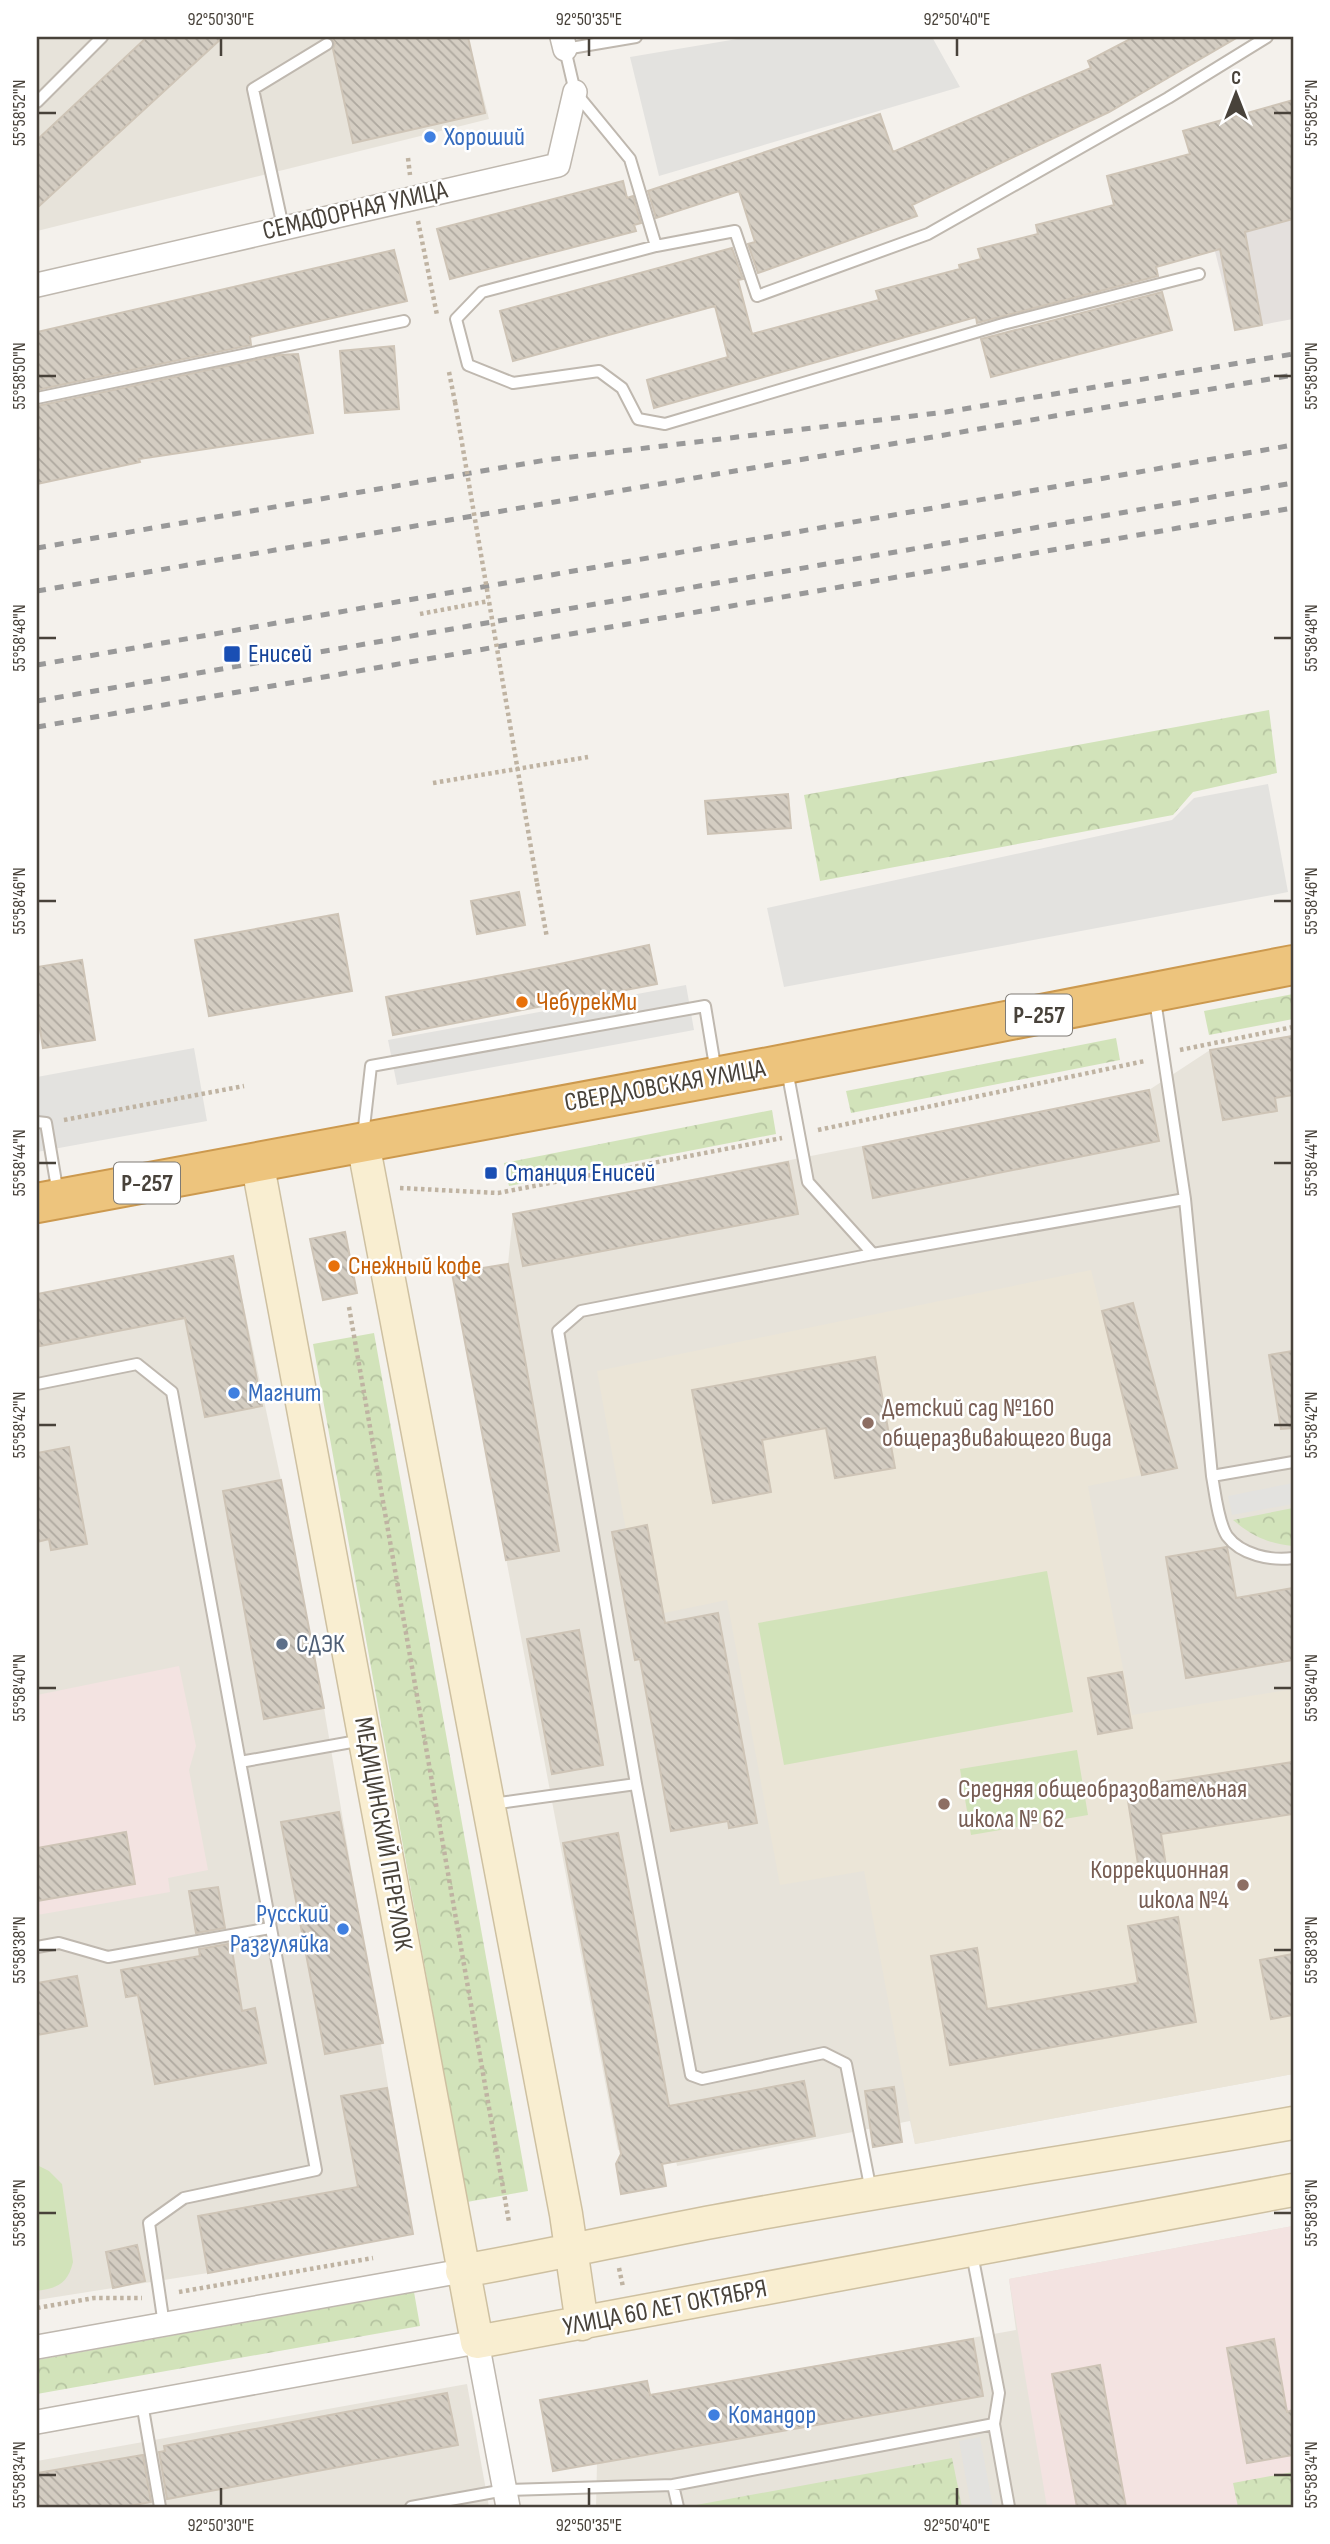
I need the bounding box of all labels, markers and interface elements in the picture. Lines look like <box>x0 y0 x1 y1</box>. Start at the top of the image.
text: 92°50'30"E <box>187 9 255 30</box>
text: 92°50'35"E <box>556 9 622 30</box>
text: 92°50'40"E <box>923 9 991 30</box>
north arrow <box>1200 60 1270 130</box>
text: С <box>1231 67 1241 90</box>
text: 55°58'52"N <box>9 80 30 146</box>
text: 55°58'52"N <box>1301 80 1322 146</box>
place label: Хороший <box>443 122 525 153</box>
marker: Хороший <box>422 129 438 145</box>
street label: СЕМАФОРНАЯ УЛИЦА <box>260 174 451 247</box>
text: 55°58'50"N <box>9 342 30 410</box>
text: 55°58'50"N <box>1301 342 1322 410</box>
text: 55°58'48"N <box>9 604 30 672</box>
text: 55°58'48"N <box>1301 604 1322 672</box>
place label: Енисей <box>248 639 312 670</box>
marker: Енисей <box>222 644 242 664</box>
text: 55°58'46"N <box>9 867 30 935</box>
text: 55°58'46"N <box>1301 867 1322 935</box>
place label: ЧебурекМи <box>536 987 637 1018</box>
marker: ЧебурекМи <box>514 994 530 1010</box>
road number: Р-257 <box>1006 995 1072 1036</box>
street label: СВЕРДЛОВСКАЯ УЛИЦА <box>562 1053 769 1119</box>
text: 55°58'44"N <box>9 1129 30 1197</box>
text: 55°58'44"N <box>1301 1129 1322 1197</box>
place label: Станция Енисей <box>505 1158 655 1189</box>
road number: Р-257 <box>114 1162 180 1204</box>
marker: Станция Енисей <box>483 1165 499 1181</box>
place label: Снежный кофе <box>348 1251 481 1282</box>
marker: Снежный кофе <box>326 1258 342 1274</box>
place label: Магнит <box>248 1378 321 1409</box>
marker: Магнит <box>226 1385 242 1401</box>
text: 55°58'42"N <box>9 1391 30 1459</box>
text: 55°58'42"N <box>1301 1391 1322 1459</box>
place label: Детский сад №160 общеразвивающего вида <box>882 1393 1112 1454</box>
marker: Детский сад №160 общеразвивающего вида <box>860 1415 876 1431</box>
place label: СДЭК <box>296 1629 345 1660</box>
marker: СДЭК <box>274 1636 290 1652</box>
text: 55°58'40"N <box>9 1654 30 1722</box>
text: 55°58'40"N <box>1301 1654 1322 1722</box>
street label: МЕДИЦИНСКИЙ ПЕРЕУЛОК <box>347 1715 419 1953</box>
place label: Средняя общеобразовательная школа № 62 <box>958 1774 1247 1835</box>
marker: Средняя общеобразовательная школа № 62 <box>936 1796 952 1812</box>
place label: Коррекционная школа №4 <box>1090 1855 1229 1916</box>
marker: Коррекционная школа №4 <box>1235 1877 1251 1893</box>
place label: Русский Разгуляйка <box>230 1899 329 1960</box>
text: 55°58'38"N <box>9 1916 30 1984</box>
text: 55°58'38"N <box>1301 1916 1322 1984</box>
marker: Русский Разгуляйка <box>335 1921 351 1937</box>
text: 55°58'36"N <box>9 2179 30 2247</box>
text: 55°58'36"N <box>1301 2179 1322 2247</box>
street label: УЛИЦА 60 ЛЕТ ОКТЯБРЯ <box>560 2273 770 2343</box>
place label: Командор <box>728 2400 816 2431</box>
marker: Командор <box>706 2407 722 2423</box>
text: 55°58'34"N <box>9 2441 30 2509</box>
text: 55°58'34"N <box>1301 2441 1322 2509</box>
text: 92°50'30"E <box>187 2515 255 2536</box>
text: 92°50'35"E <box>556 2515 622 2536</box>
text: 92°50'40"E <box>923 2515 991 2536</box>

